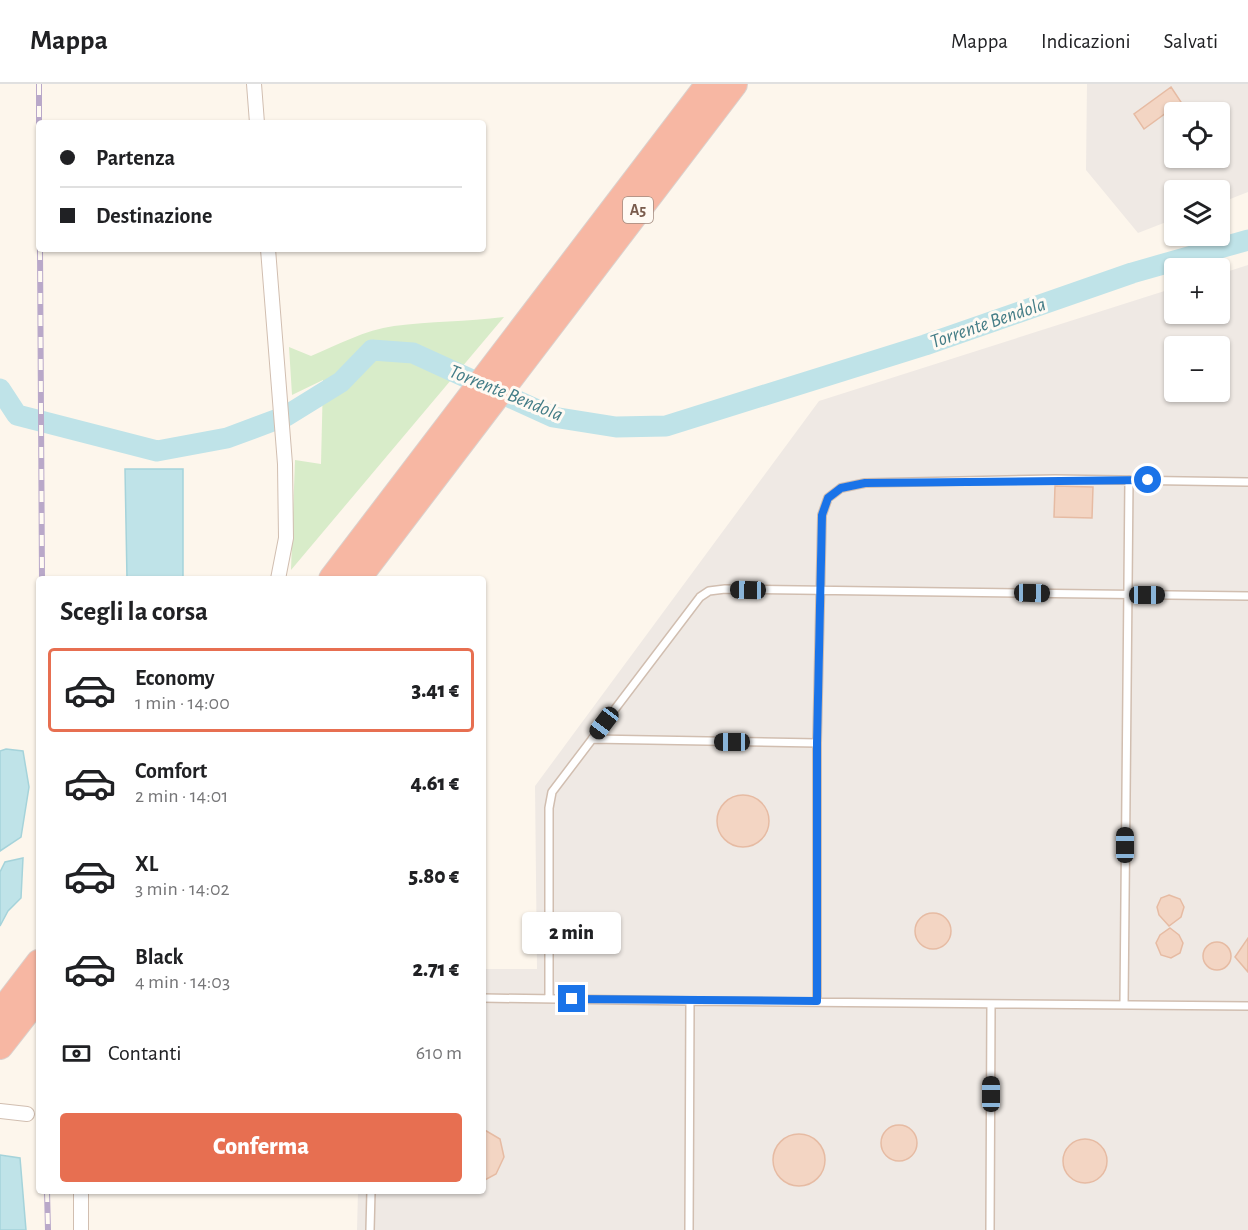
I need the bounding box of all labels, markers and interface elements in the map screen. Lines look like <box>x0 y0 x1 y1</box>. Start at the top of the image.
text: Mappa <box>30 27 108 55</box>
text: Mappa <box>951 31 1008 52</box>
text: Indicazioni <box>1041 31 1131 52</box>
text: Salvati <box>1164 31 1218 52</box>
map controls <box>1164 102 1230 402</box>
button: locate <box>1164 102 1230 168</box>
text: Partenza <box>96 147 175 169</box>
button: layers <box>1164 180 1230 246</box>
road number: A5 <box>623 197 653 223</box>
text: Destinazione <box>96 205 212 227</box>
button: + <box>1164 258 1230 324</box>
water label: Torrente Bendola <box>928 294 1048 352</box>
button: − <box>1164 336 1230 402</box>
water label: Torrente Bendola <box>446 361 566 425</box>
route start <box>1134 466 1161 493</box>
car <box>730 581 766 599</box>
car <box>1014 584 1050 602</box>
car <box>1129 586 1165 604</box>
text: Scegli la corsa <box>60 598 208 625</box>
icon: car <box>63 663 117 717</box>
text: Economy <box>135 667 215 689</box>
text: 3.41 € <box>412 679 459 701</box>
text: 1 min · 14:00 <box>135 693 230 713</box>
car <box>586 703 622 743</box>
car <box>714 733 750 751</box>
icon: car <box>63 756 117 810</box>
text: Comfort <box>135 760 207 782</box>
text: 4.61 € <box>411 772 459 794</box>
text: 2 min · 14:01 <box>135 786 228 806</box>
car <box>1116 827 1134 863</box>
icon: car <box>63 849 117 903</box>
text: XL <box>135 853 158 875</box>
text: 5.80 € <box>409 865 459 887</box>
text: 3 min · 14:02 <box>135 879 230 899</box>
callout: 2 min <box>522 912 622 954</box>
text: 2 min <box>549 923 594 943</box>
icon: car <box>63 942 117 996</box>
text: Black <box>135 946 183 968</box>
text: 2.71 € <box>412 958 459 980</box>
text: 4 min · 14:03 <box>135 972 230 992</box>
route end <box>558 985 585 1012</box>
icon: cash <box>60 1037 93 1070</box>
text: Contanti <box>108 1042 182 1064</box>
text: 610 m <box>416 1043 462 1063</box>
car <box>982 1076 1000 1112</box>
button: Conferma <box>60 1113 462 1182</box>

